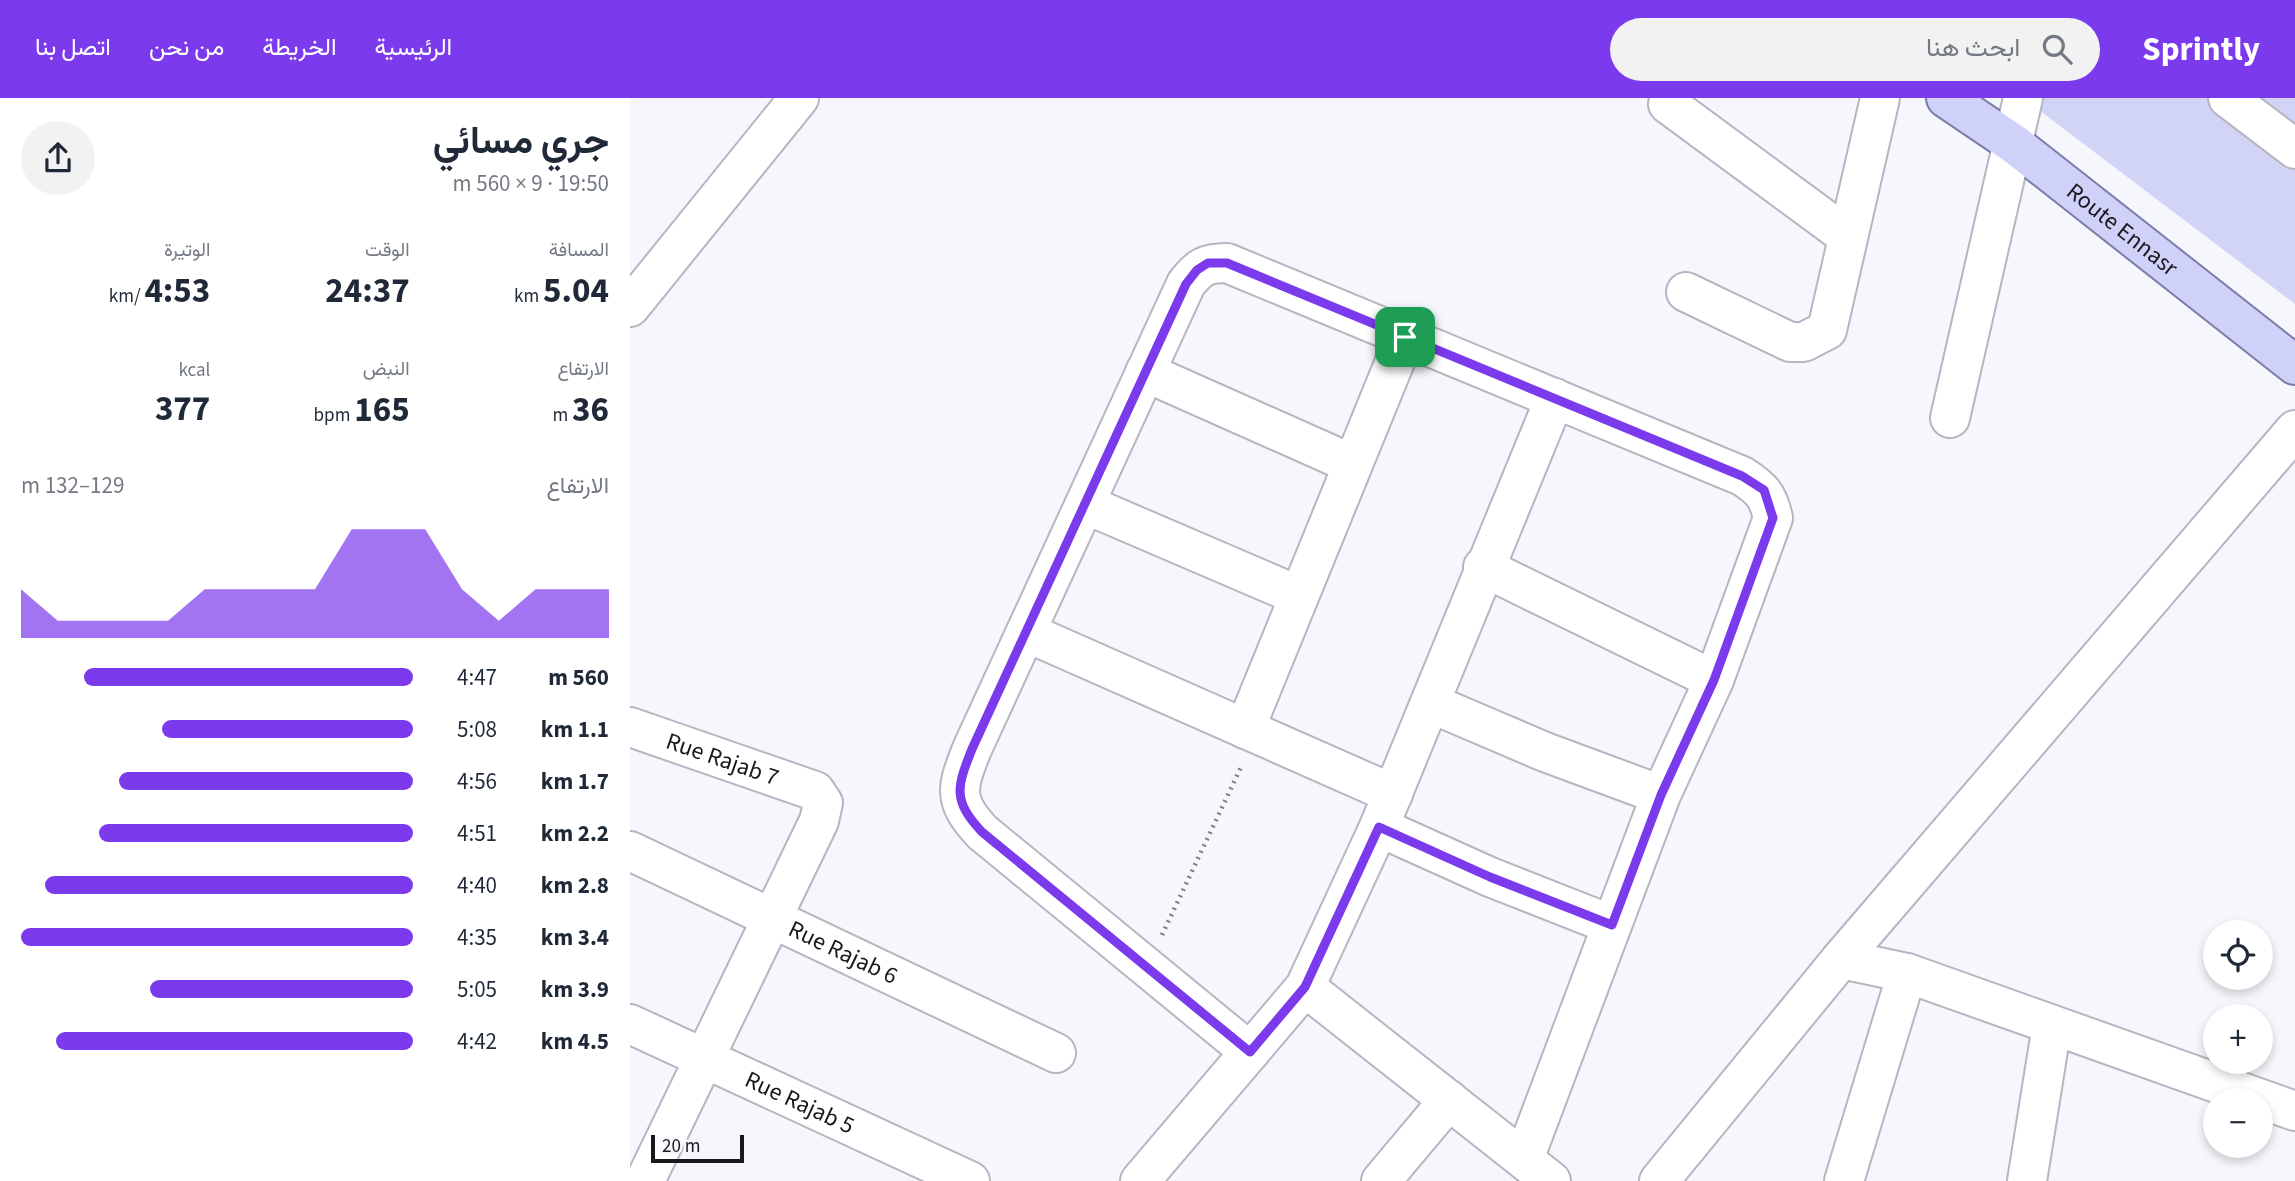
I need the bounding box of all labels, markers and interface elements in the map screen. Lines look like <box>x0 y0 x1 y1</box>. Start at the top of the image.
search box <box>1610 18 2100 81</box>
text: Sprintly <box>2142 26 2260 73</box>
text: ابحث هنا <box>1926 29 2020 66</box>
text: اتصل بنا <box>35 30 111 65</box>
text: من نحن <box>149 30 224 65</box>
text: الخريطة <box>262 30 337 65</box>
text: الرئيسية <box>375 30 452 65</box>
icon: search <box>2038 30 2076 68</box>
text: جري مسائي <box>433 114 609 168</box>
button: share <box>21 121 95 195</box>
text: 19:50 · 9 × 560 m <box>453 167 609 200</box>
street label: Route Ennasr <box>2059 174 2186 285</box>
text: الوتيرة <box>164 237 210 264</box>
text: الوقت <box>365 237 410 264</box>
text: المسافة <box>549 237 609 264</box>
text: 4:53 <box>144 266 210 316</box>
text: 24:37 <box>325 266 410 316</box>
text: 5.04 <box>543 266 609 316</box>
text: /km <box>109 283 144 310</box>
text: km <box>514 283 543 310</box>
pin <box>1375 307 1435 367</box>
icon: arrive <box>1386 318 1424 356</box>
text: النبض <box>363 356 410 383</box>
text: الارتفاع <box>557 356 609 383</box>
text: kcal <box>178 357 210 384</box>
text: 377 <box>155 384 210 434</box>
text: 165 <box>354 385 410 435</box>
text: 36 <box>572 385 609 435</box>
text: bpm <box>314 402 354 429</box>
text: m <box>552 402 572 429</box>
text: 129–132 m <box>21 469 124 502</box>
text: الارتفاع <box>547 469 609 502</box>
text: 4:47 <box>457 661 497 694</box>
text: 560 m <box>548 661 609 694</box>
text: 5:08 <box>457 713 497 746</box>
text: 1.1 km <box>541 713 609 746</box>
street label: Rue Rajab 7 <box>662 723 784 795</box>
text: 4:56 <box>457 765 497 798</box>
text: 1.7 km <box>541 765 609 798</box>
text: 4:51 <box>457 817 497 850</box>
text: 2.2 km <box>541 817 609 850</box>
text: 4:40 <box>457 869 497 902</box>
text: 2.8 km <box>541 869 609 902</box>
street label: Rue Rajab 6 <box>783 911 904 993</box>
map controls <box>2203 920 2273 1158</box>
button: locate <box>2203 920 2273 990</box>
text: 4:35 <box>457 921 497 954</box>
text: 3.4 km <box>541 921 609 954</box>
text: 5:05 <box>457 973 497 1006</box>
text: 3.9 km <box>541 973 609 1006</box>
button: + <box>2203 1004 2273 1074</box>
text: 4:42 <box>457 1025 497 1058</box>
text: 4.5 km <box>541 1025 609 1058</box>
street label: Rue Rajab 5 <box>739 1062 860 1143</box>
button: − <box>2203 1088 2273 1158</box>
scale bar <box>651 1132 744 1164</box>
text: 20 m <box>662 1133 700 1160</box>

